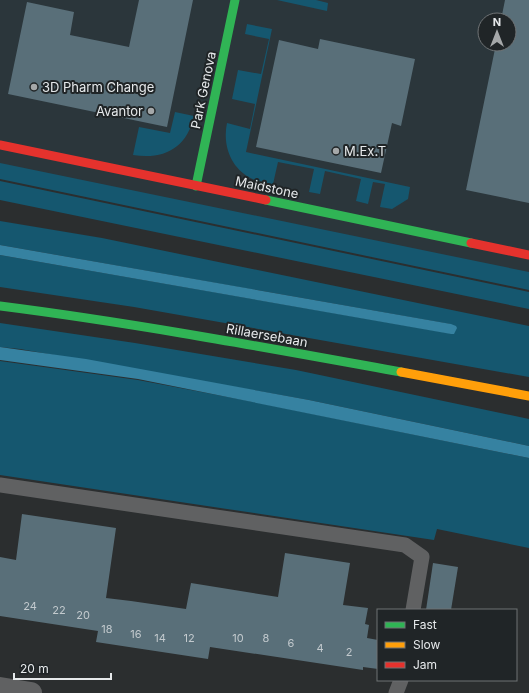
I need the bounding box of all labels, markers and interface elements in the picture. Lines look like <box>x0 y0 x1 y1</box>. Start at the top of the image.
north arrow <box>477 12 517 52</box>
text: N <box>493 15 501 29</box>
street label: Park Genova <box>187 50 219 130</box>
place label: 3D Pharm Change <box>42 79 154 95</box>
marker: 3D Pharm Change <box>29 82 39 92</box>
place label: Avantor <box>96 103 143 119</box>
marker: Avantor <box>146 106 156 116</box>
place label: M.Ex.T <box>344 143 386 159</box>
marker: M.Ex.T <box>331 146 341 156</box>
street label: Maidstone <box>234 173 300 201</box>
street label: Rillaersebaan <box>225 320 309 350</box>
house number: 24 <box>23 599 37 613</box>
house number: 22 <box>52 603 66 617</box>
house number: 20 <box>76 608 90 622</box>
legend <box>377 609 517 681</box>
text: Fast <box>413 617 437 632</box>
house number: 18 <box>101 622 113 636</box>
house number: 16 <box>130 627 142 641</box>
house number: 14 <box>154 631 166 645</box>
house number: 12 <box>183 631 195 645</box>
house number: 10 <box>232 631 244 645</box>
house number: 8 <box>263 631 270 645</box>
house number: 6 <box>288 636 295 650</box>
text: Slow <box>413 637 441 652</box>
house number: 4 <box>316 641 324 655</box>
house number: 2 <box>346 645 352 659</box>
scale bar <box>14 655 111 681</box>
text: Jam <box>413 657 437 672</box>
text: 20 m <box>20 661 49 676</box>

